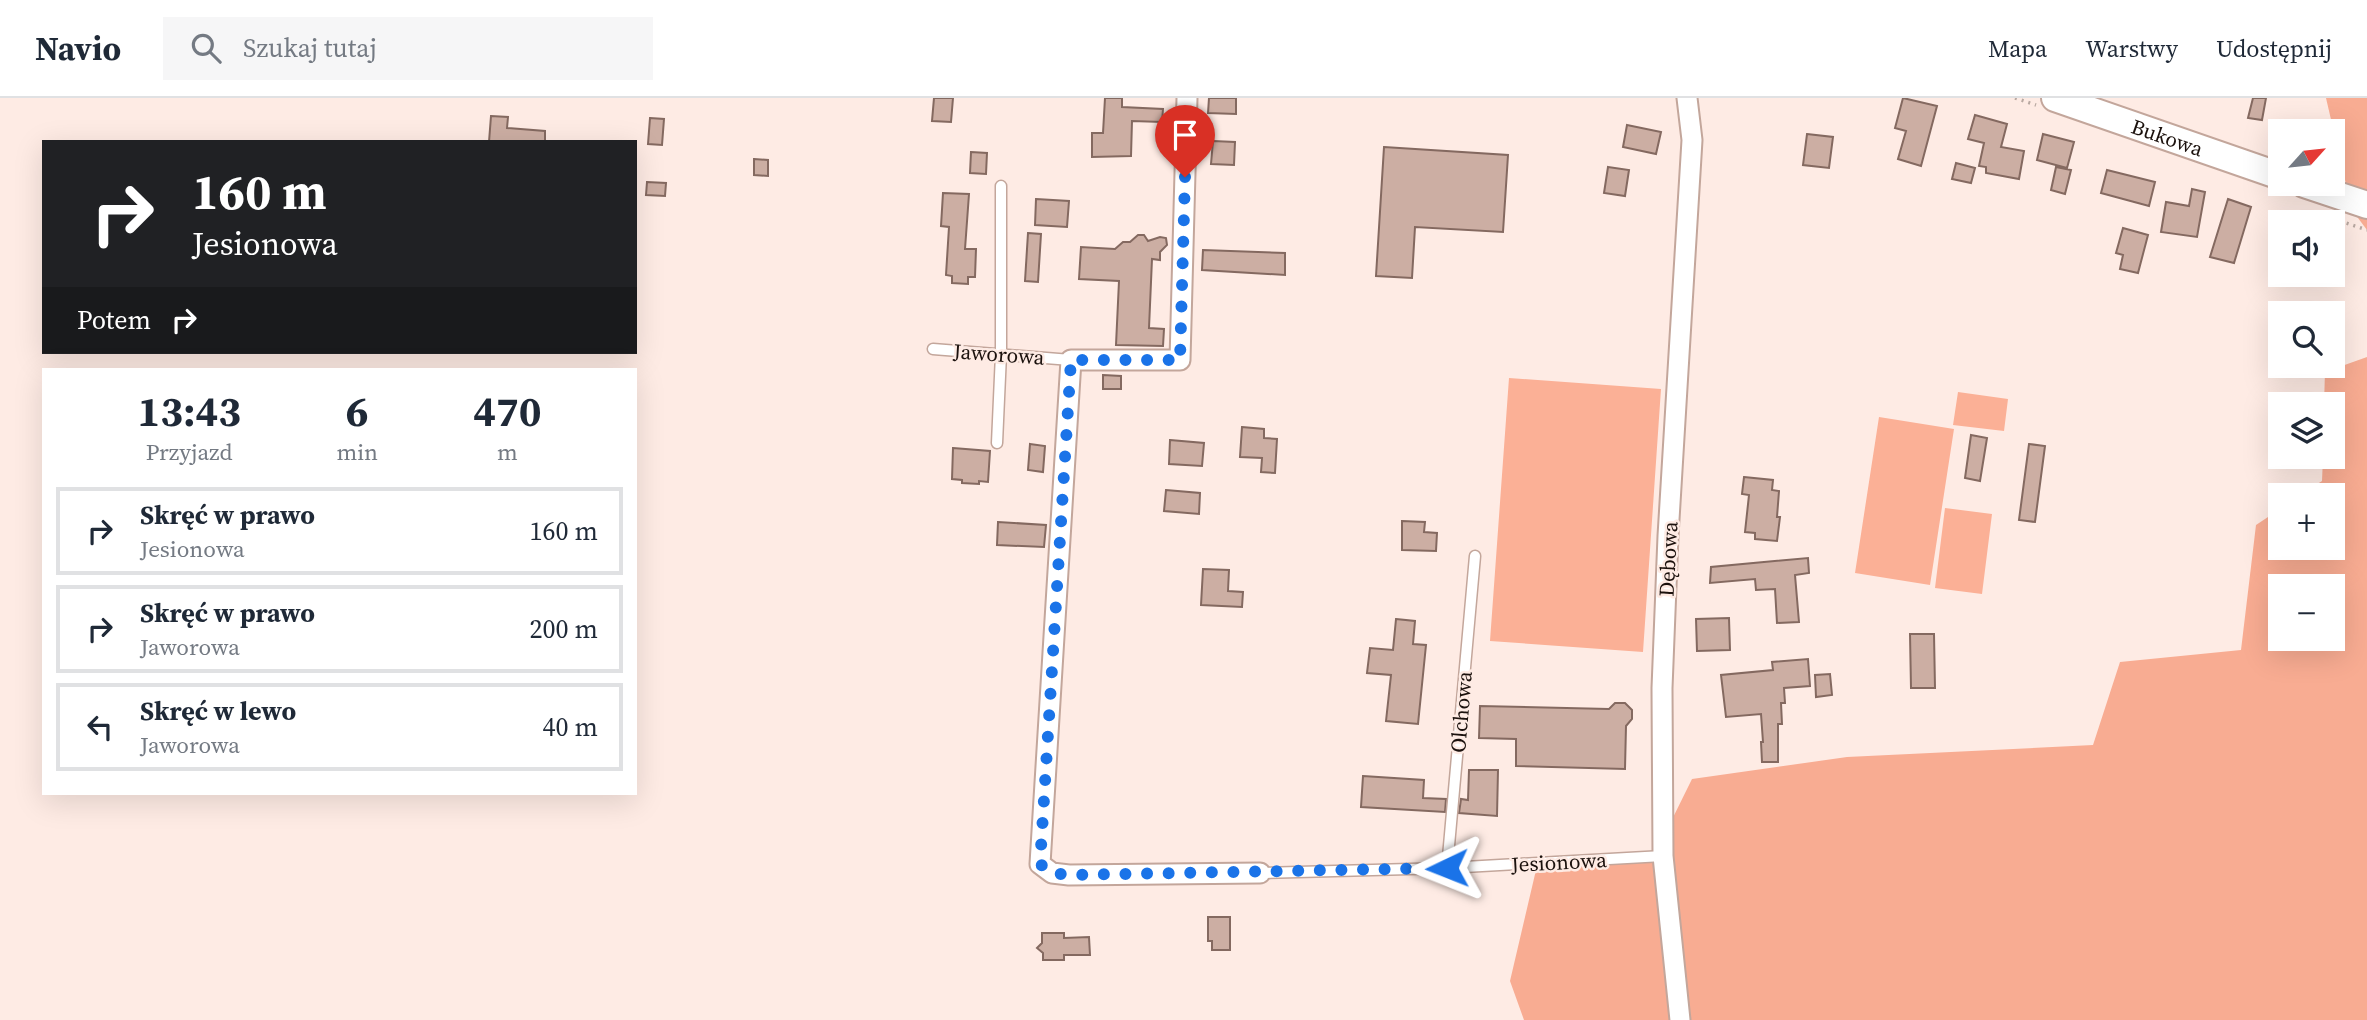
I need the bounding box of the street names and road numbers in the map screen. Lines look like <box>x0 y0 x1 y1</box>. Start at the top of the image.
street label: Bukowa <box>2128 111 2207 163</box>
street label: Jaworowa <box>951 336 1046 372</box>
street label: Dębowa <box>1652 520 1684 597</box>
street label: Olchowa <box>1443 670 1479 754</box>
street label: Jesionowa <box>1509 845 1608 879</box>

